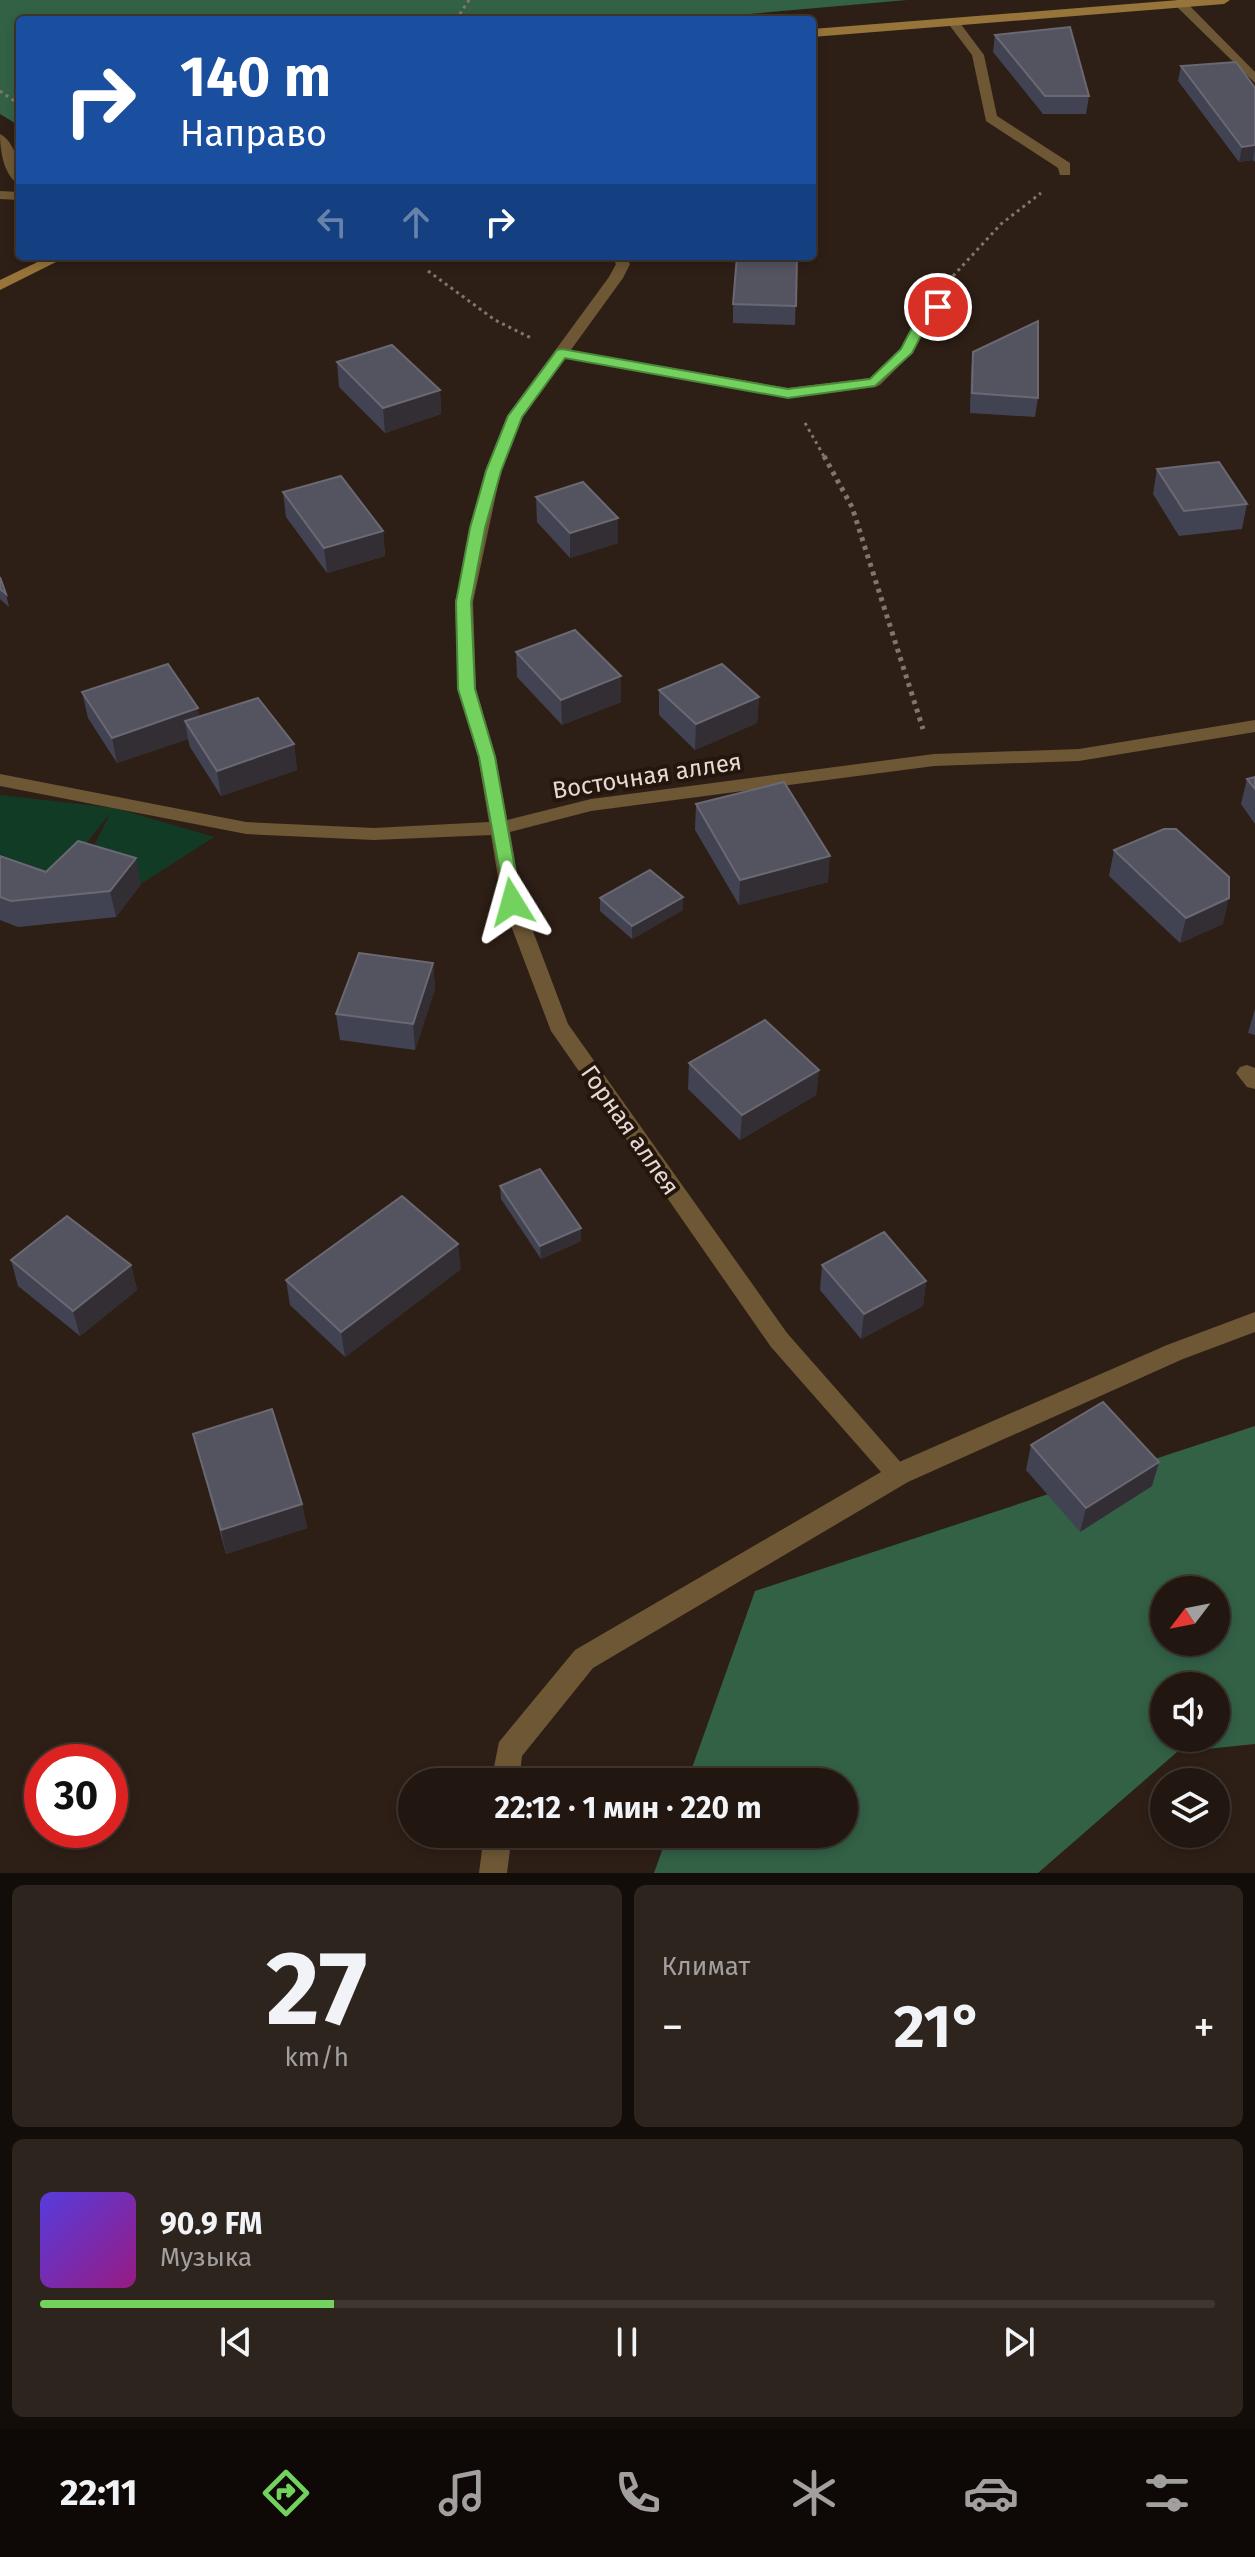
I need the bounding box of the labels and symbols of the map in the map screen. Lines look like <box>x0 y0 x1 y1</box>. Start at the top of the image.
pin <box>904 273 972 341</box>
street label: Восточная аллея <box>550 747 744 805</box>
position arrow <box>470 860 554 944</box>
street label: Горная аллея <box>575 1060 685 1200</box>
north arrow <box>1150 1576 1230 1656</box>
speed limit sign: 30 <box>24 1744 128 1848</box>

